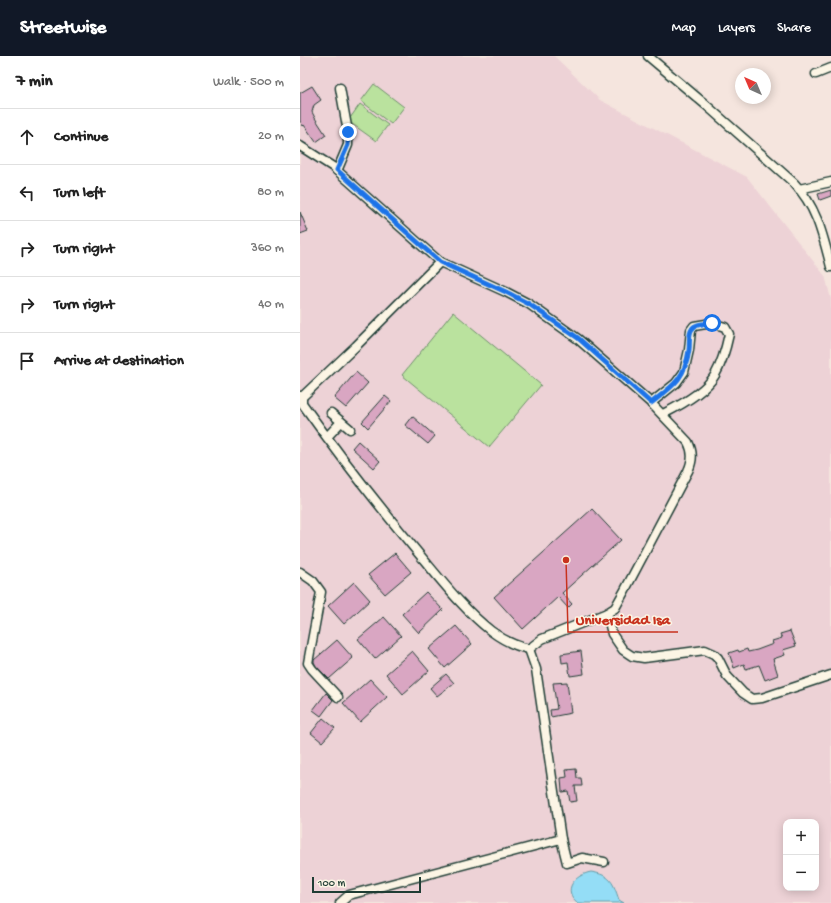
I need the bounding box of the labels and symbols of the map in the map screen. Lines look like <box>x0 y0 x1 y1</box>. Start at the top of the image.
north arrow <box>735 68 771 104</box>
route end <box>339 123 357 141</box>
route start <box>703 314 721 332</box>
callout: Universidad Isa <box>568 605 678 632</box>
text: Universidad Isa <box>576 612 671 630</box>
scale bar <box>312 875 421 894</box>

